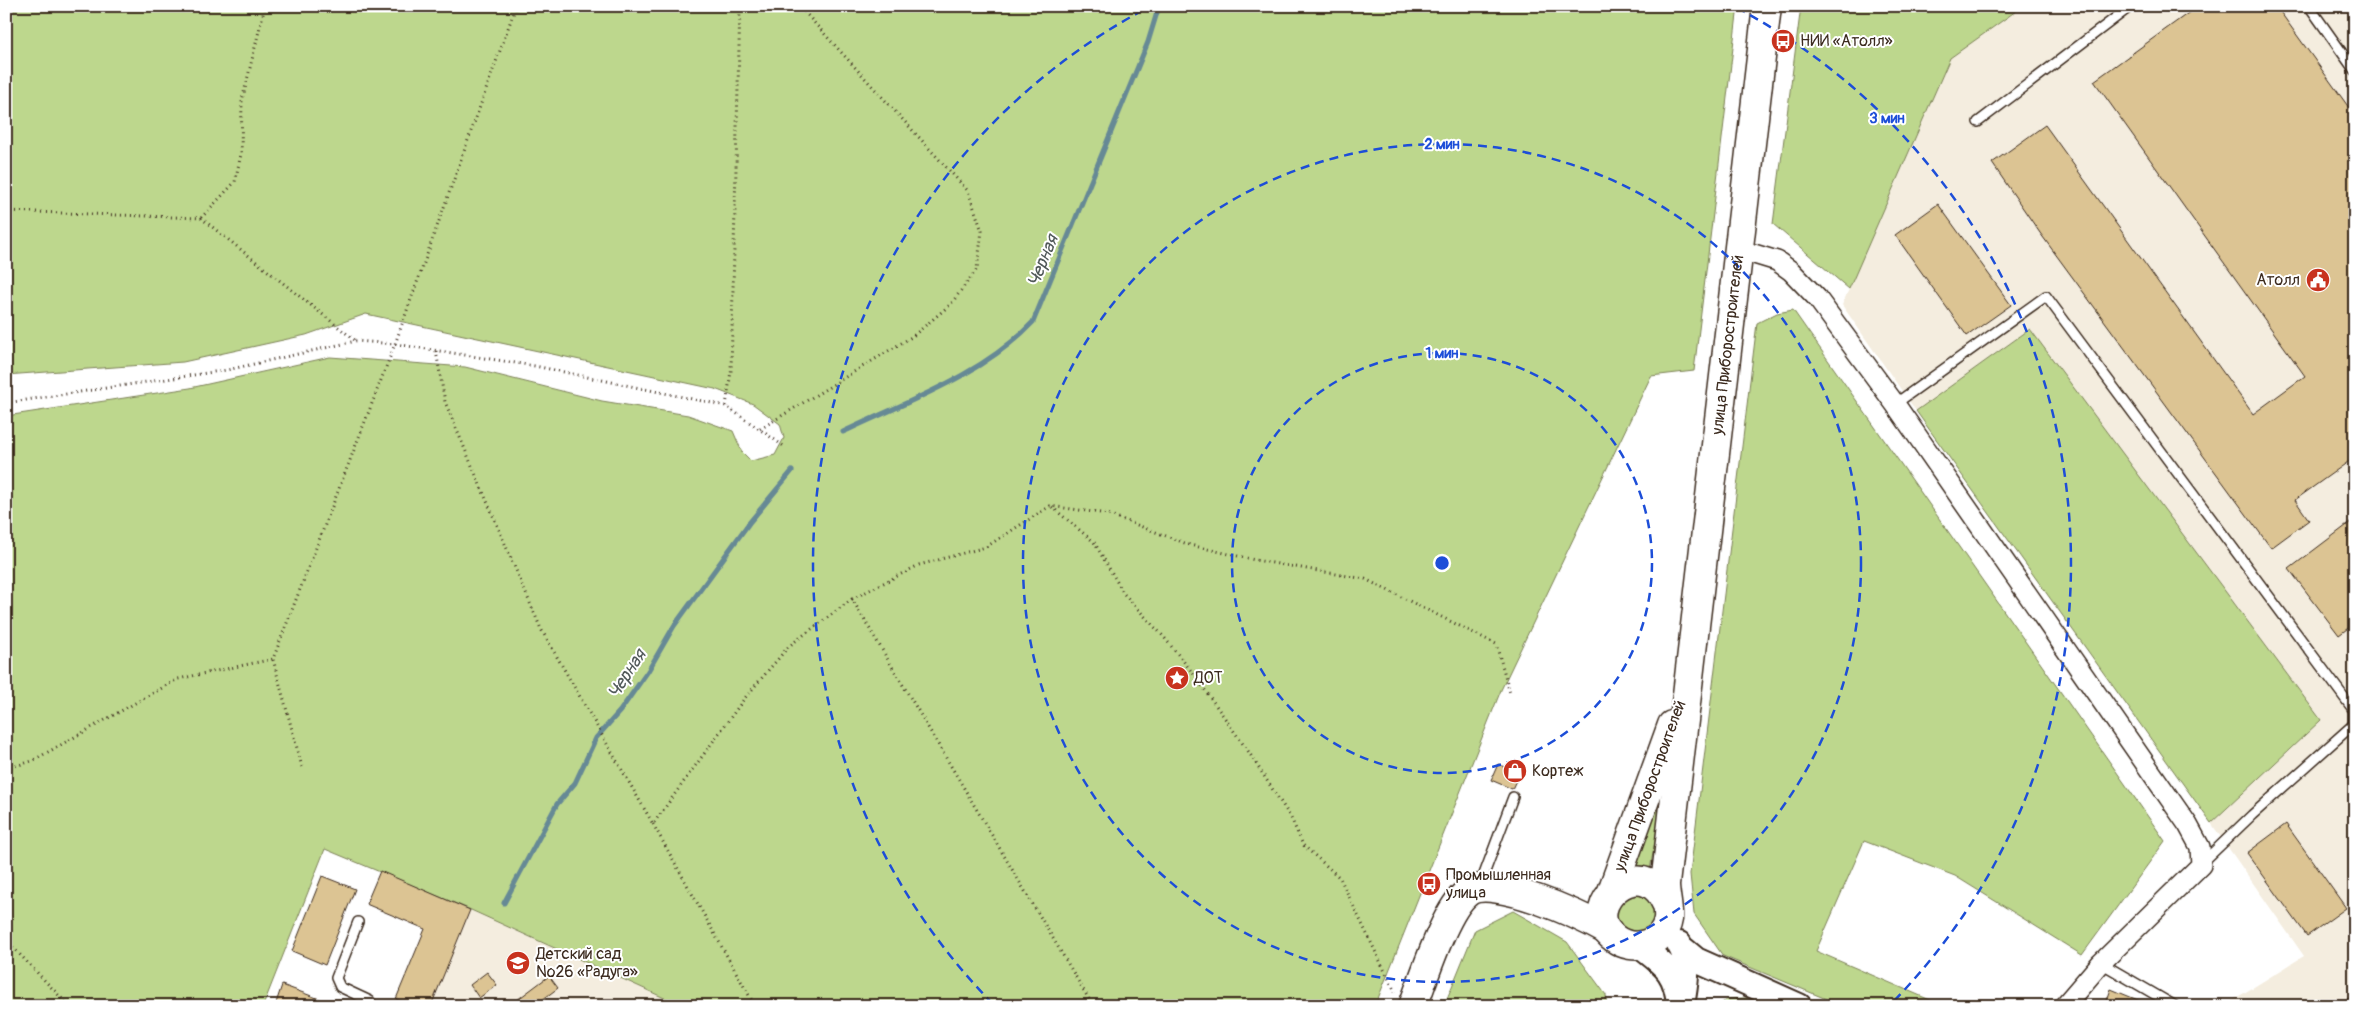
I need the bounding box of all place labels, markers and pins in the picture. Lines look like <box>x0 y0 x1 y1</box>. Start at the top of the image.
bus stop icon: НИИ «Атолл» <box>1770 28 1796 54</box>
place label: НИИ «Атолл» <box>1800 31 1893 51</box>
public building icon: Атолл <box>2305 267 2331 293</box>
place label: Атолл <box>2256 270 2300 290</box>
centre of rings <box>1433 554 1451 572</box>
place icon: ДОТ <box>1164 665 1190 691</box>
place label: ДОТ <box>1193 668 1223 688</box>
shop icon: Кортеж <box>1502 758 1528 784</box>
place label: Кортеж <box>1532 761 1584 781</box>
place label: Промышленная улица <box>1445 865 1551 903</box>
bus stop icon: Промышленная улица <box>1416 871 1442 897</box>
place label: Детский сад №26 «Радуга» <box>535 944 638 982</box>
school or university icon: Детский сад №26 «Радуга» <box>505 950 531 976</box>

